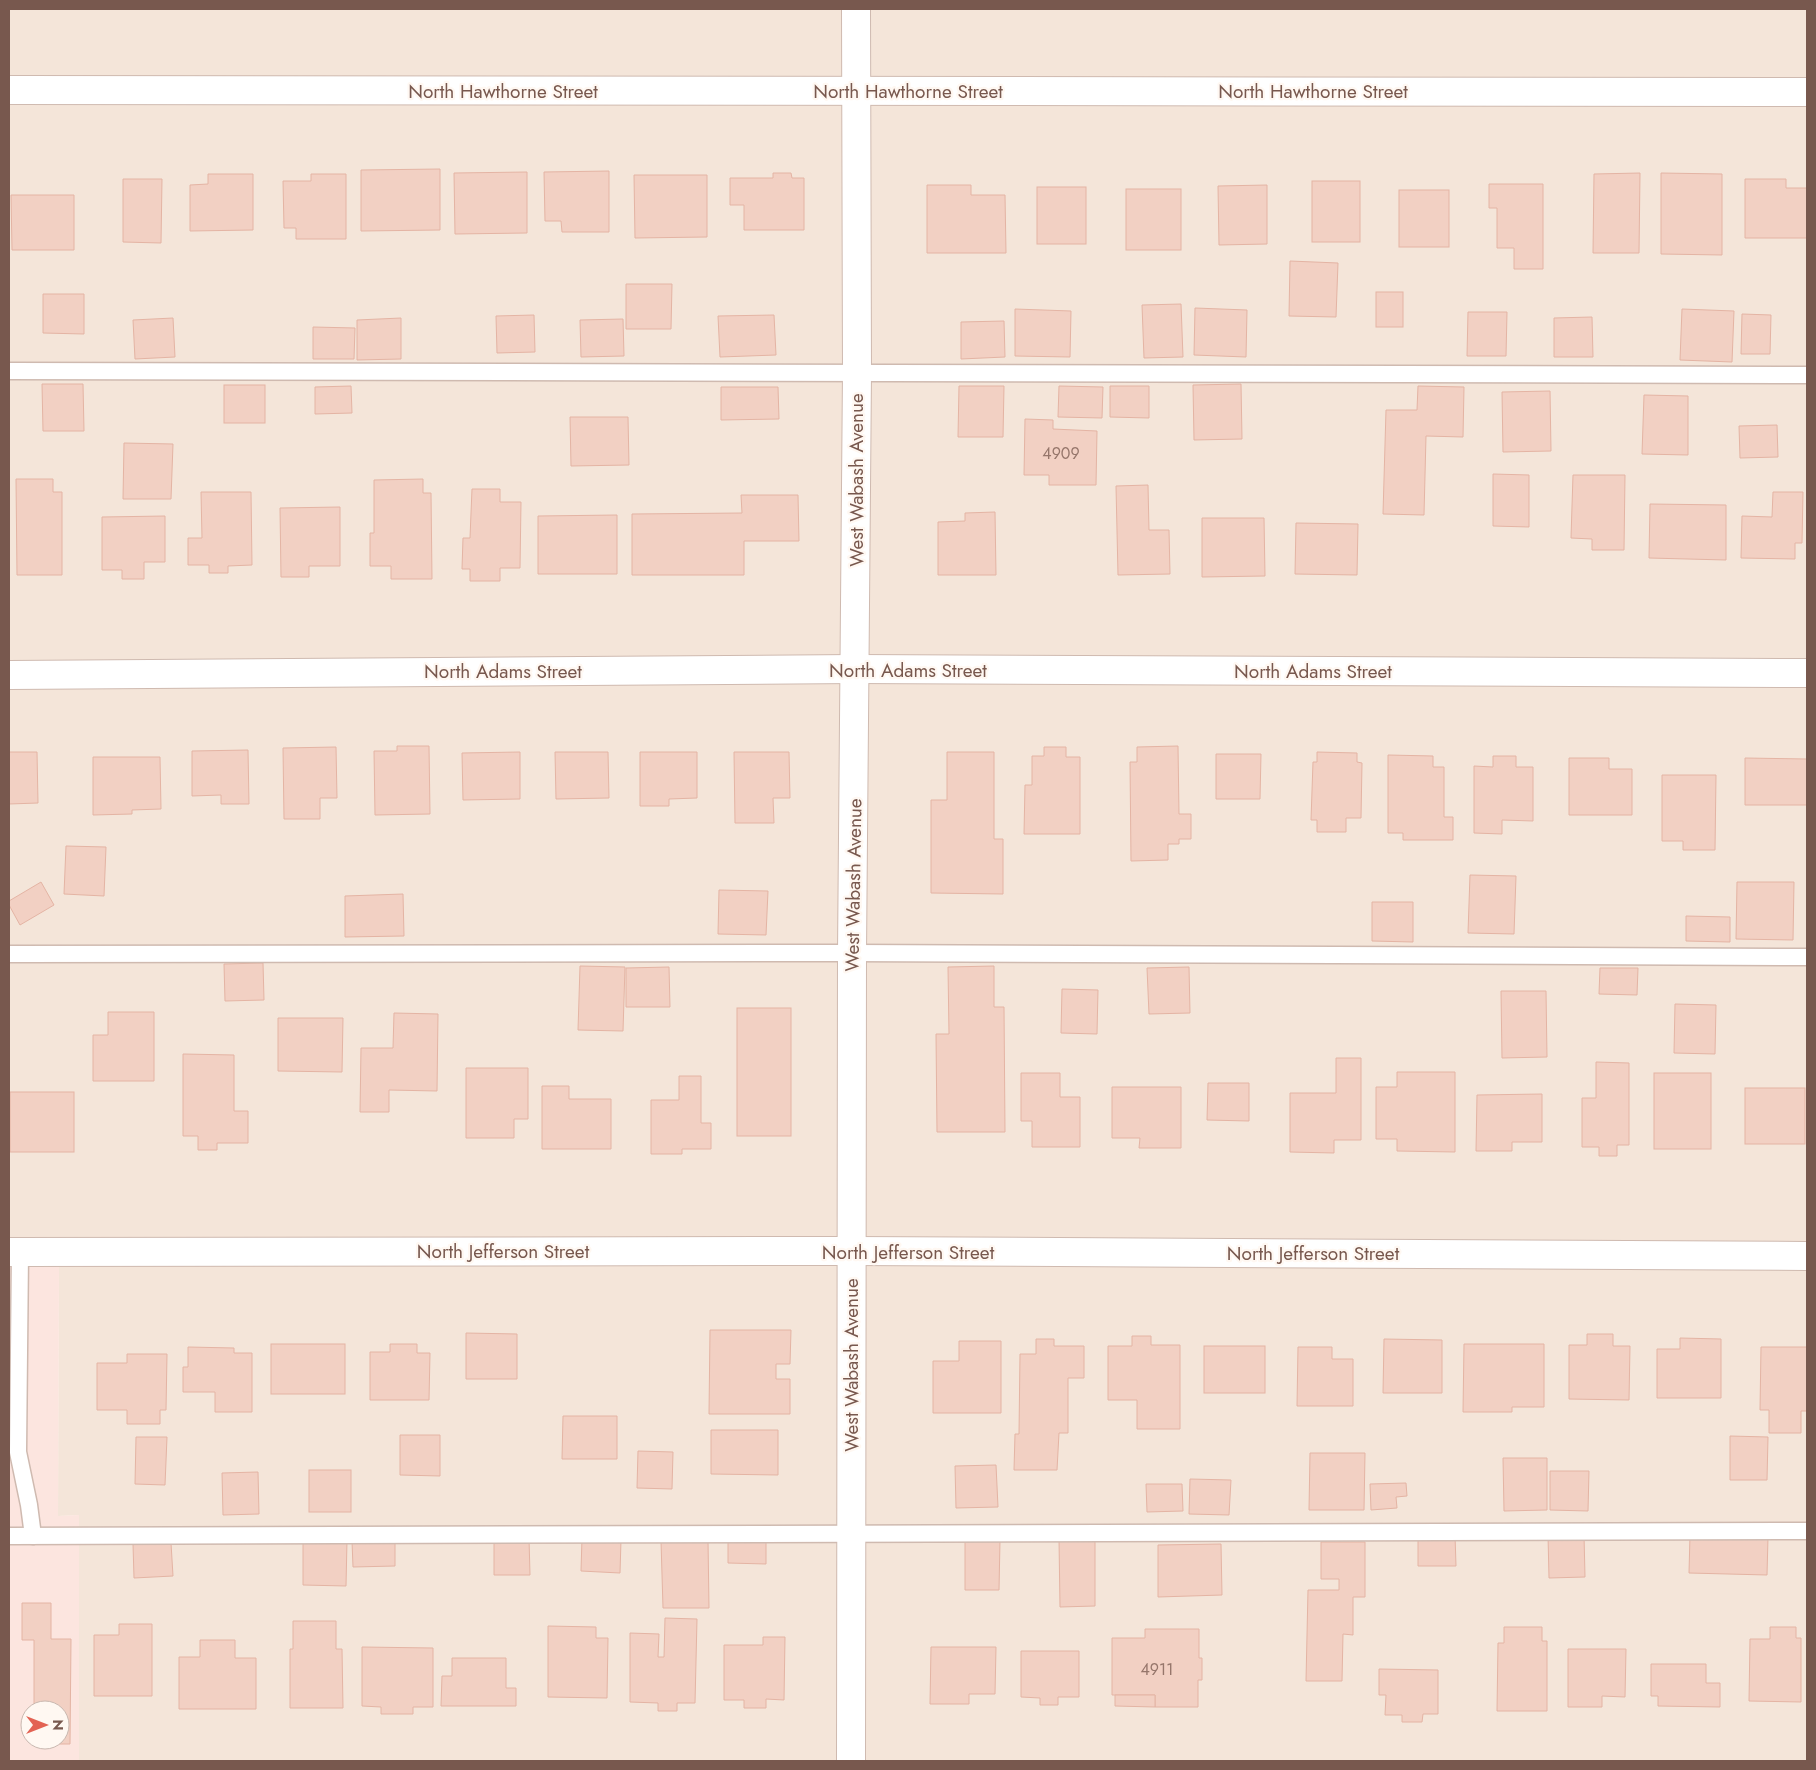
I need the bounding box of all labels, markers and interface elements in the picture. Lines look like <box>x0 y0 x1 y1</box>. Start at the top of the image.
street label: North Hawthorne Street <box>408 78 598 105</box>
street label: North Hawthorne Street <box>813 78 1003 105</box>
street label: North Hawthorne Street <box>1218 78 1408 105</box>
street label: West Wabash Avenue <box>843 393 870 567</box>
house number: 4909 <box>1042 442 1080 465</box>
street label: North Adams Street <box>829 657 987 684</box>
street label: North Adams Street <box>424 658 582 685</box>
street label: North Adams Street <box>1234 658 1392 685</box>
street label: West Wabash Avenue <box>838 798 869 972</box>
street label: North Jefferson Street <box>417 1238 590 1265</box>
street label: North Jefferson Street <box>822 1239 995 1266</box>
street label: North Jefferson Street <box>1227 1240 1400 1267</box>
street label: West Wabash Avenue <box>838 1278 865 1452</box>
house number: 4911 <box>1141 1658 1173 1681</box>
north arrow <box>20 1700 70 1750</box>
text: N <box>48 1719 68 1731</box>

